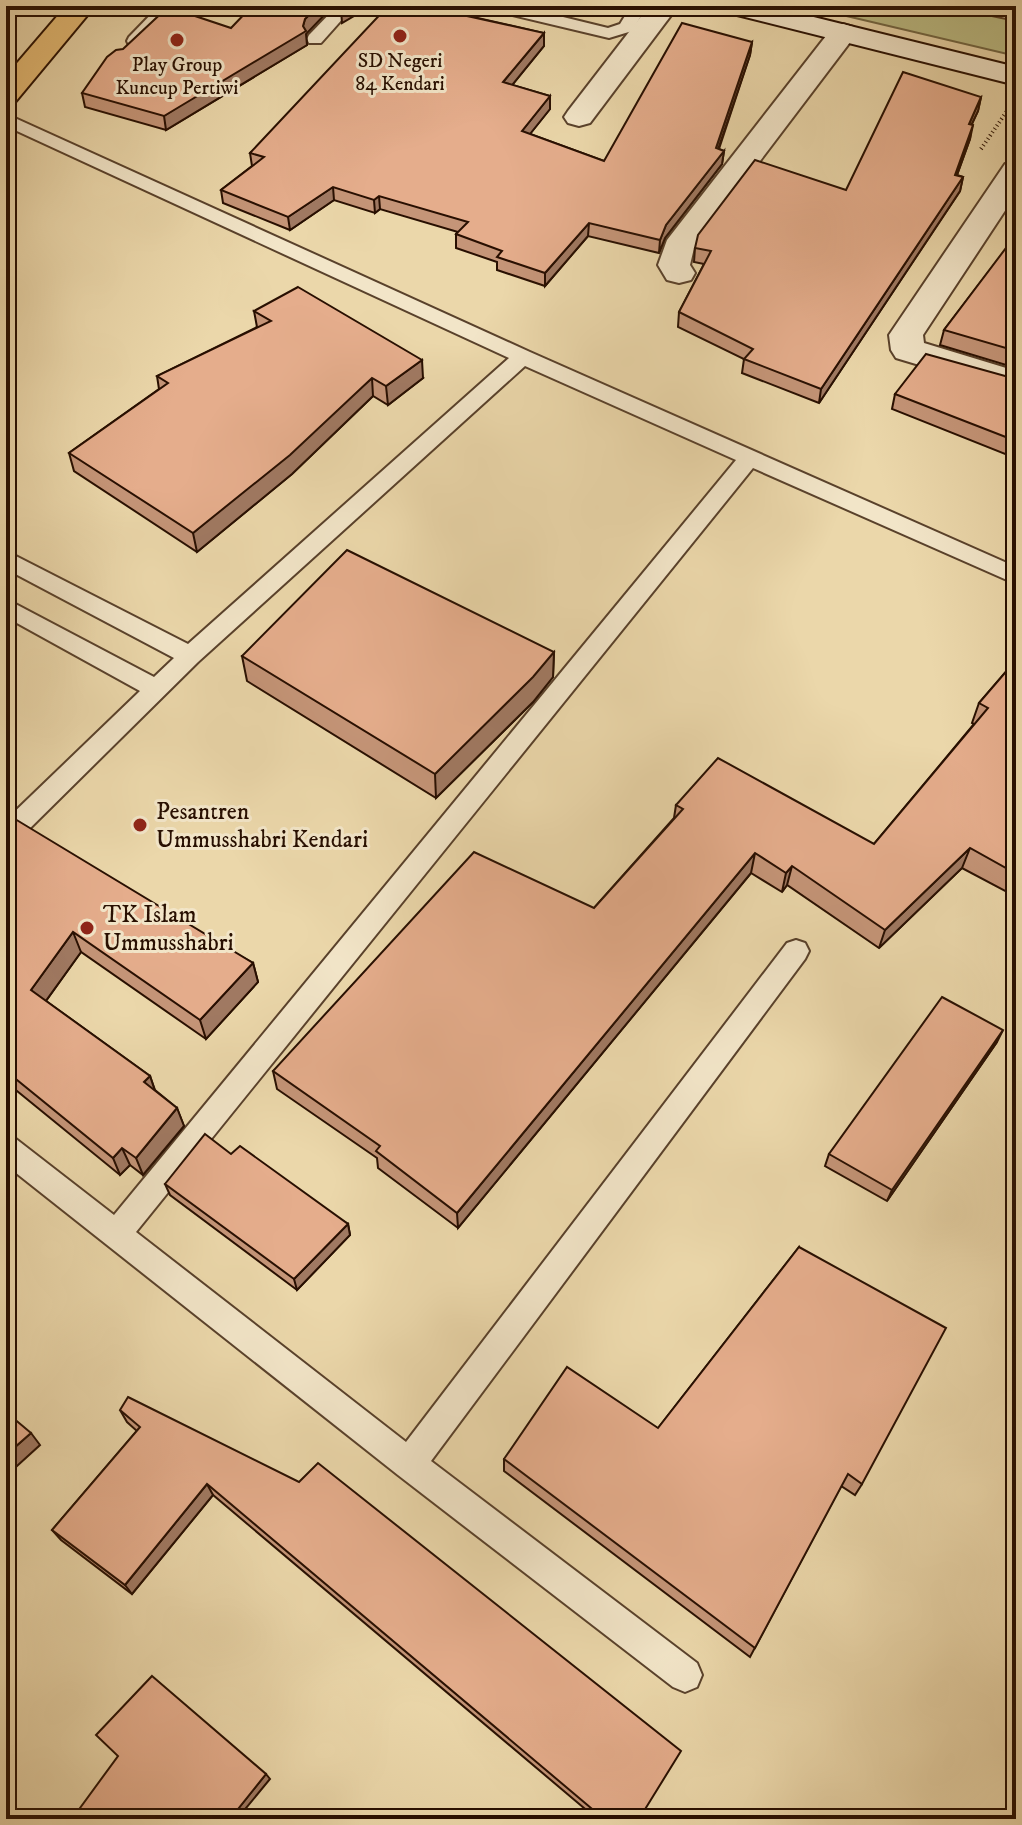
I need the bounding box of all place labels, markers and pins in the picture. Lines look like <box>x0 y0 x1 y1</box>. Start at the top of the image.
marker: SD Negeri 84 Kendari <box>391 27 409 45</box>
marker: Play Group Kuncup Pertiwi <box>168 31 186 49</box>
place label: SD Negeri 84 Kendari <box>355 49 445 97</box>
place label: Play Group Kuncup Pertiwi <box>115 53 239 101</box>
place label: Pesantren Ummusshabri Kendari <box>156 797 368 855</box>
marker: Pesantren Ummusshabri Kendari <box>131 816 149 834</box>
place label: TK Islam Ummusshabri <box>103 900 234 958</box>
marker: TK Islam Ummusshabri <box>78 919 96 937</box>

